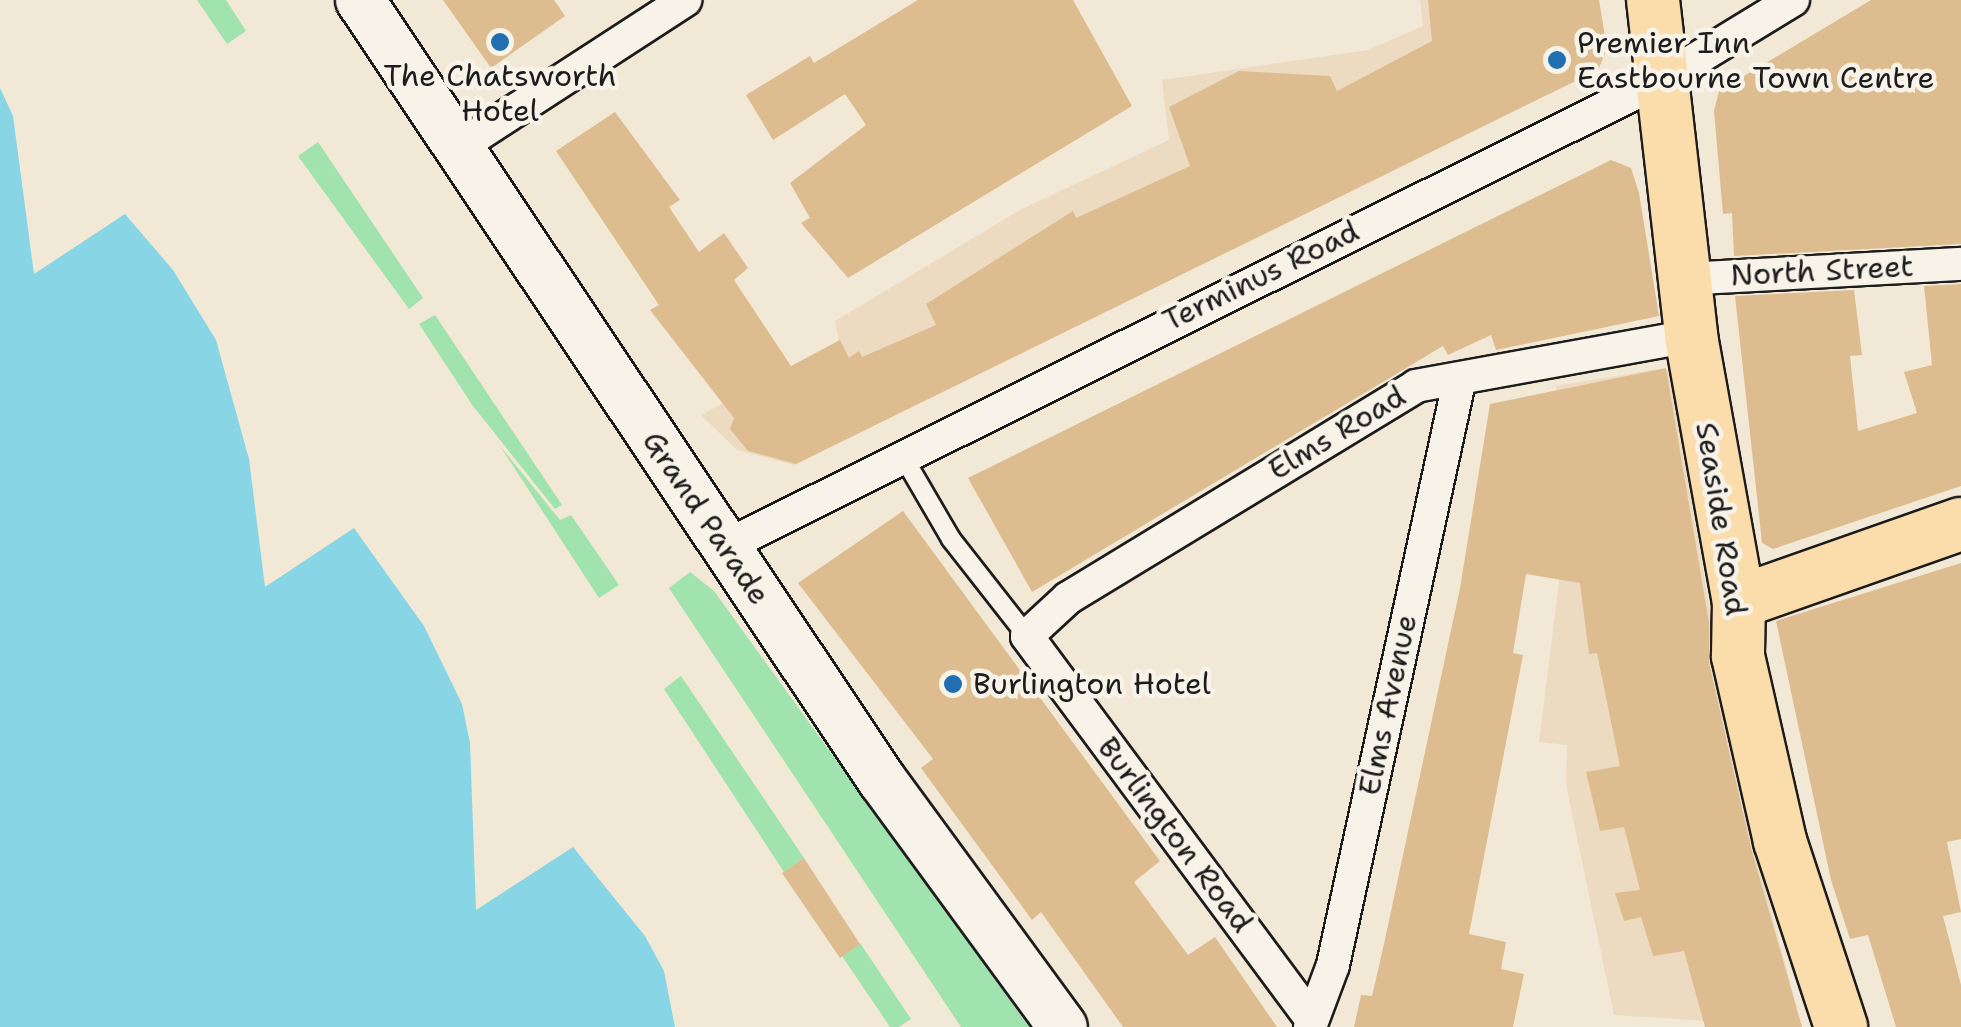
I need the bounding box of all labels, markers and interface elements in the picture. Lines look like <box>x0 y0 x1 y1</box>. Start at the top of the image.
place label: Premier Inn Eastbourne Town Centre <box>1577 25 1935 96</box>
marker: The Chatsworth Hotel <box>489 31 511 53</box>
marker: Premier Inn Eastbourne Town Centre <box>1546 49 1568 71</box>
place label: The Chatsworth Hotel <box>383 58 617 128</box>
street label: Terminus Road <box>1157 213 1365 339</box>
street label: North Street <box>1729 248 1915 294</box>
street label: Elms Road <box>1262 378 1412 488</box>
street label: Seaside Road <box>1688 420 1754 618</box>
street label: Grand Parade <box>635 424 777 612</box>
street label: Elms Avenue <box>1351 611 1425 799</box>
place label: Burlington Hotel <box>973 666 1211 702</box>
marker: Burlington Hotel <box>942 673 964 695</box>
street label: Burlington Road <box>1090 730 1260 940</box>

